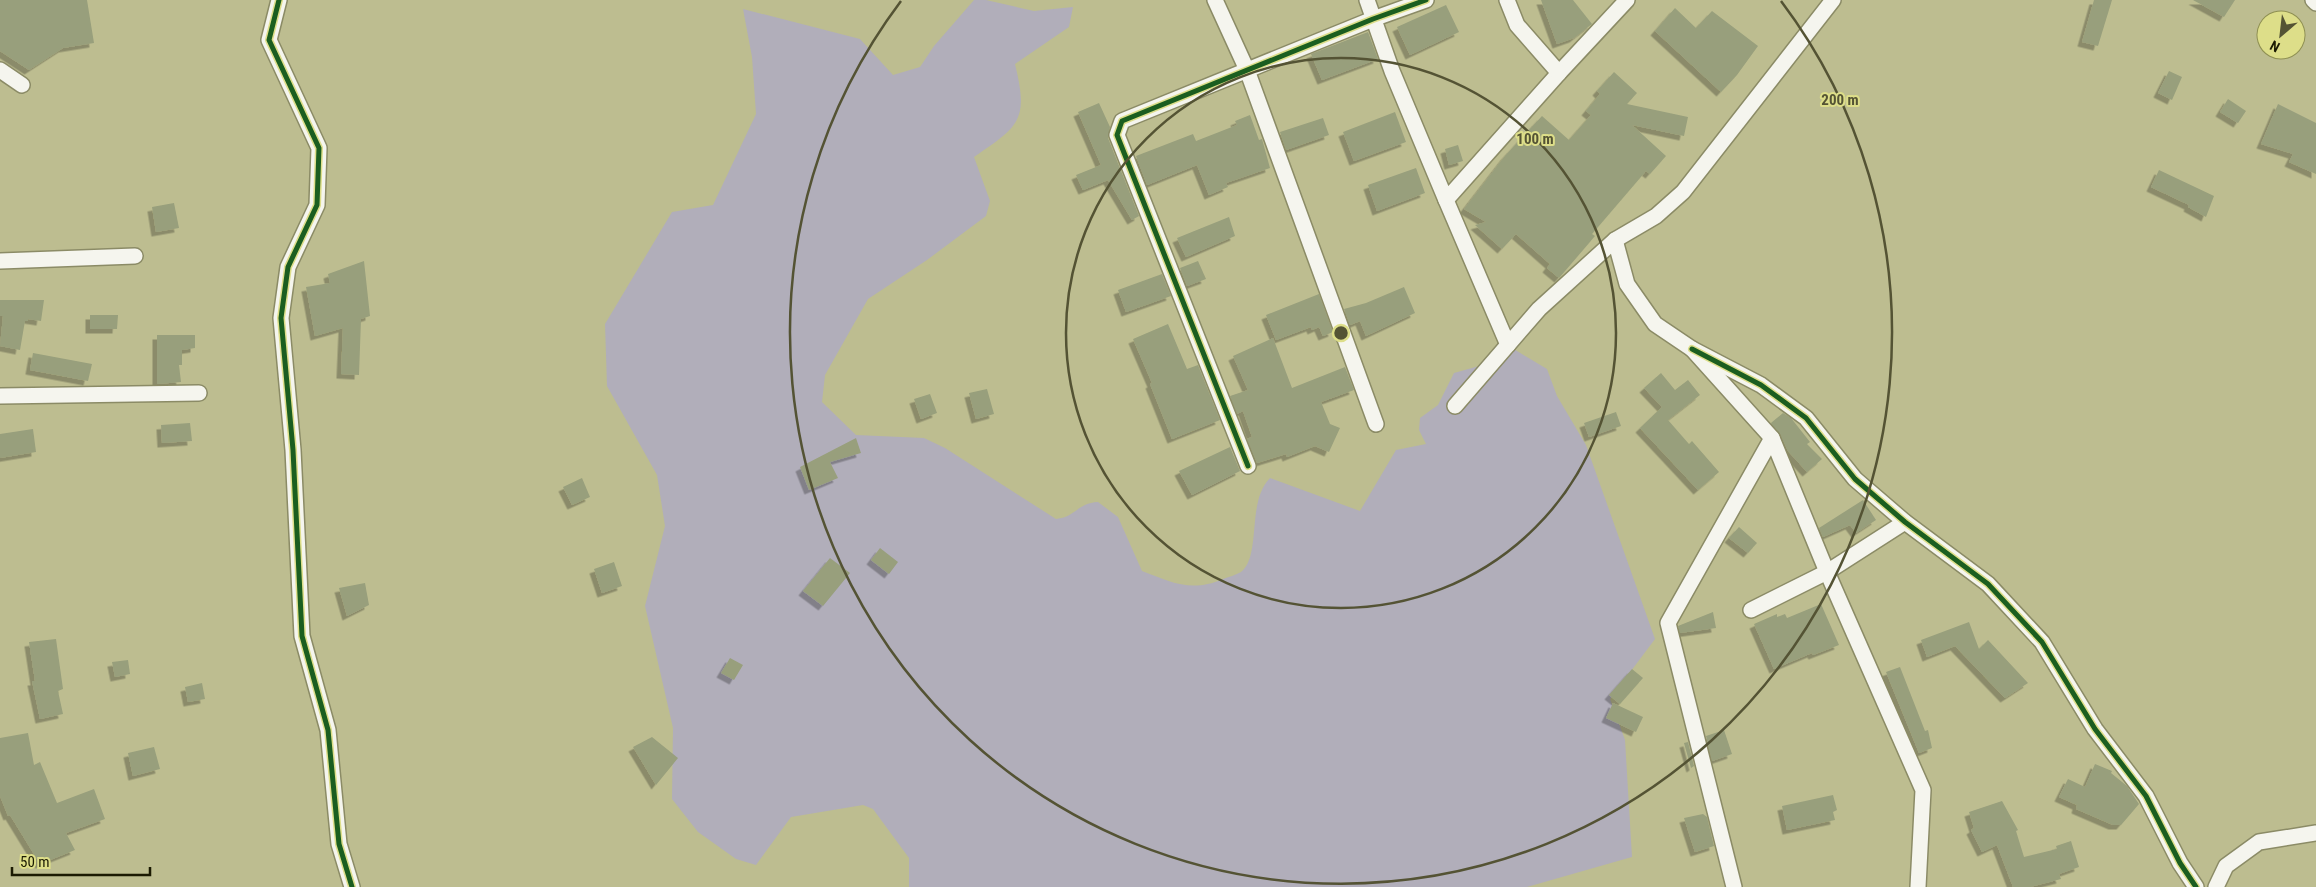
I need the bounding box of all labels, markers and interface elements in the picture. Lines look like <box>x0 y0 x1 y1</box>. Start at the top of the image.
north arrow <box>2256 10 2306 60</box>
text: N <box>2267 37 2282 56</box>
text: 200 m <box>1821 91 1859 109</box>
text: 100 m <box>1516 130 1554 148</box>
centre of rings <box>1332 324 1350 342</box>
scale bar <box>12 844 150 876</box>
text: 50 m <box>20 853 50 871</box>

